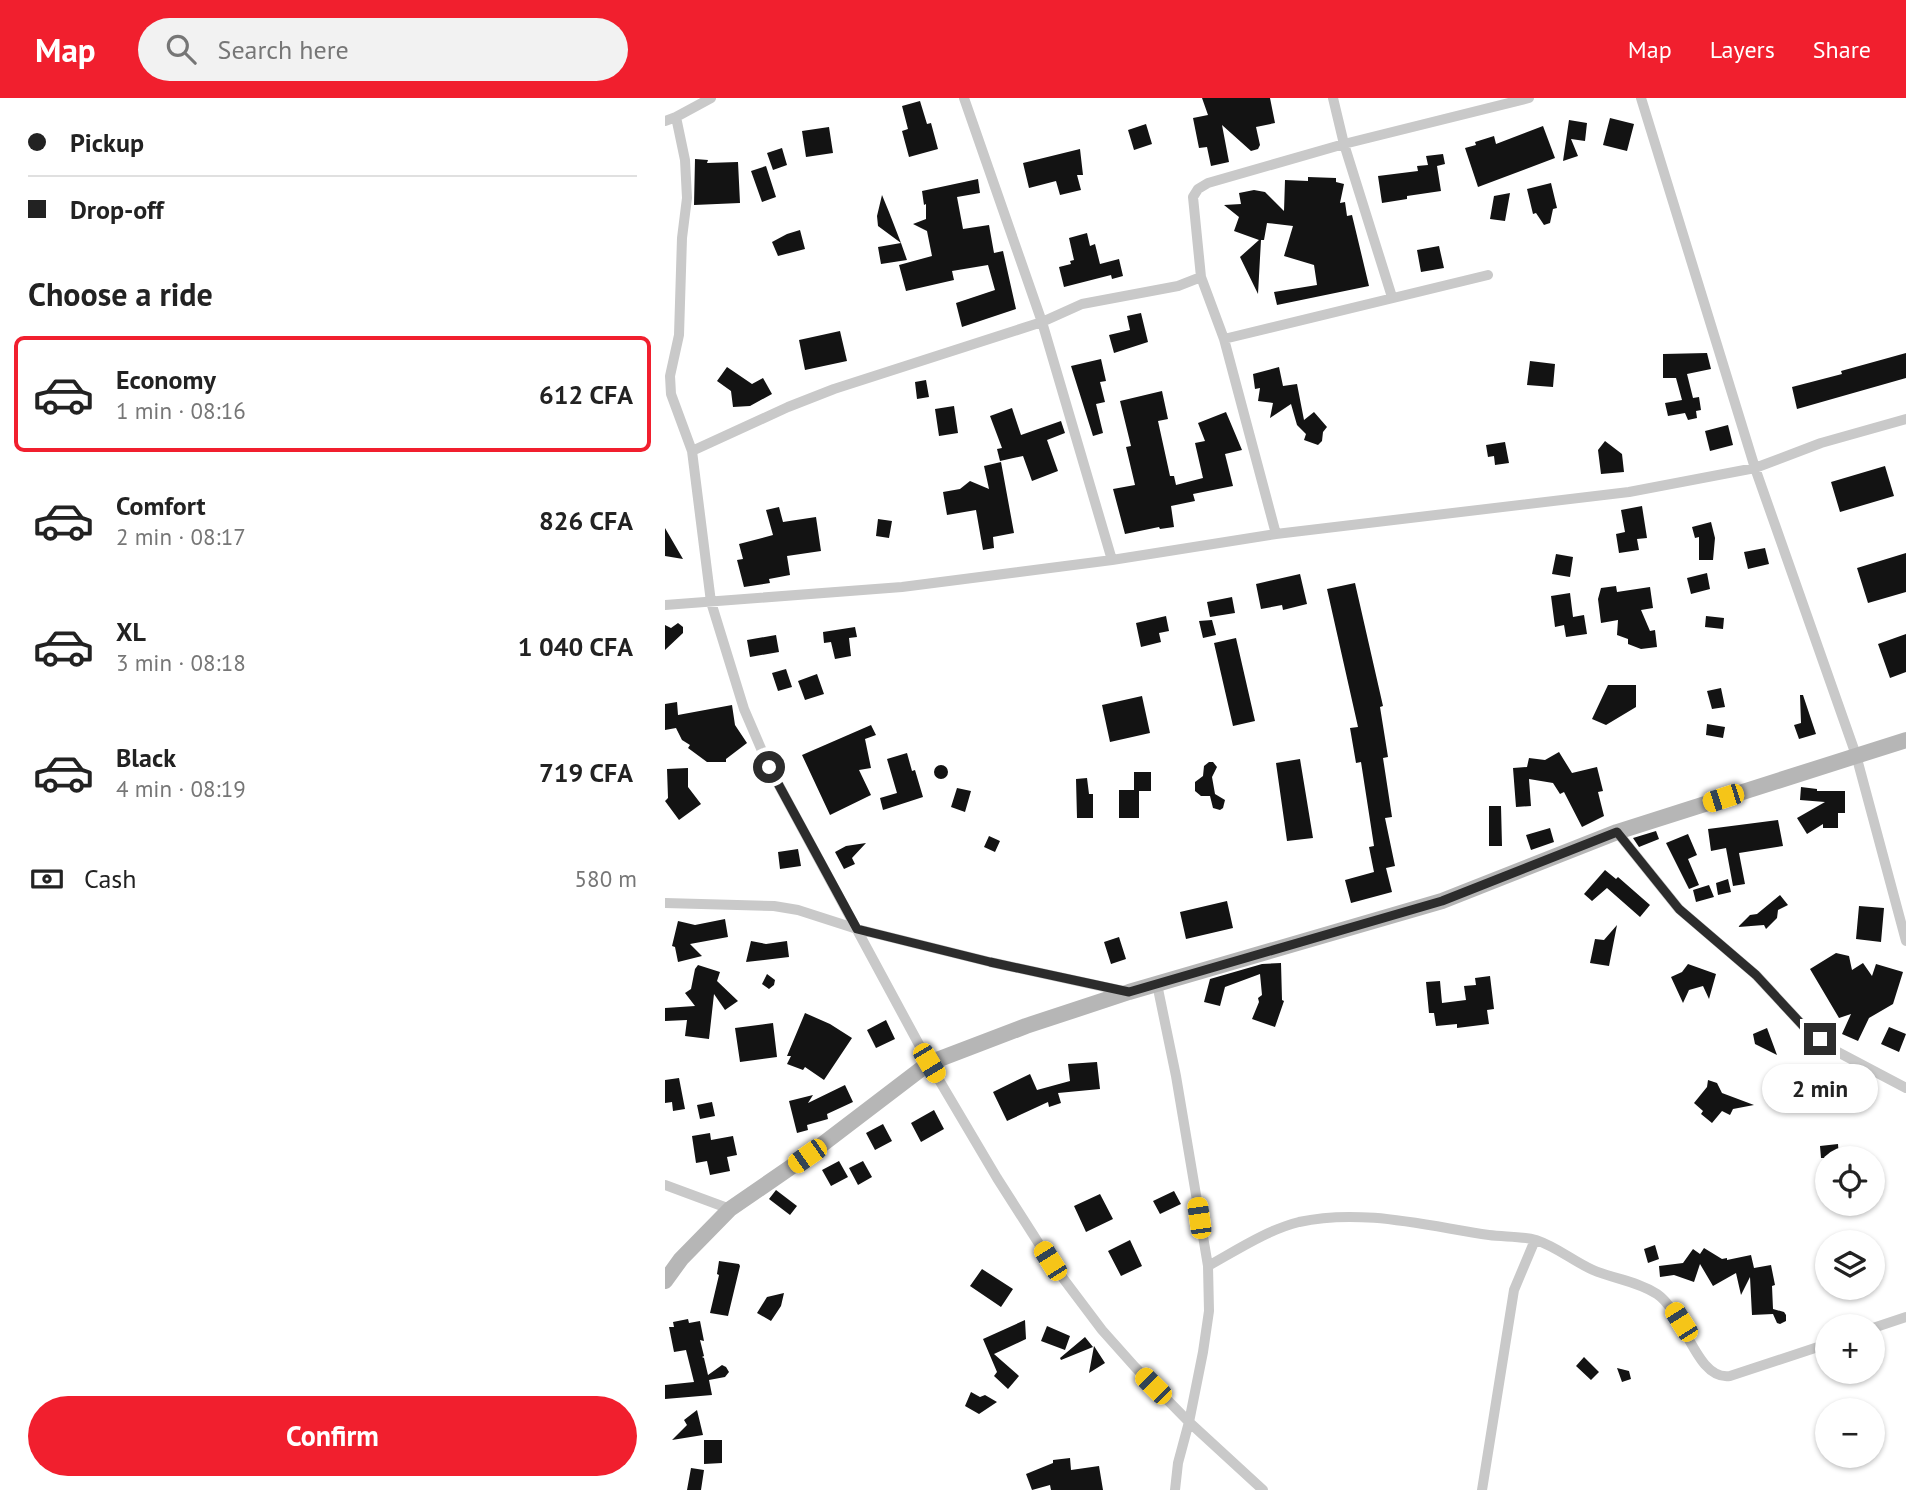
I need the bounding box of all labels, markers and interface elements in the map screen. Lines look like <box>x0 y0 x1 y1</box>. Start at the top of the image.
search box <box>138 18 628 81</box>
text: Map <box>35 28 96 71</box>
icon: search <box>162 30 200 68</box>
text: Search here <box>218 33 349 66</box>
text: Map <box>1628 34 1672 65</box>
text: Layers <box>1710 34 1775 65</box>
text: Share <box>1813 34 1871 65</box>
text: Pickup <box>70 126 144 159</box>
text: Drop-off <box>70 193 164 226</box>
text: Choose a ride <box>28 273 213 315</box>
icon: car <box>32 363 95 426</box>
text: Economy <box>116 363 216 396</box>
text: 612 CFA <box>539 378 633 411</box>
text: 1 min · 08:16 <box>116 396 246 425</box>
icon: car <box>32 489 95 552</box>
text: Comfort <box>116 489 206 522</box>
text: 826 CFA <box>539 504 633 537</box>
text: 2 min · 08:17 <box>116 522 246 551</box>
icon: car <box>32 615 95 678</box>
text: XL <box>116 615 146 648</box>
text: 1 040 CFA <box>518 630 633 663</box>
text: 3 min · 08:18 <box>116 648 246 677</box>
icon: car <box>32 741 95 804</box>
text: Black <box>116 741 176 774</box>
route start <box>753 751 785 783</box>
text: 719 CFA <box>539 756 633 789</box>
text: 4 min · 08:19 <box>116 774 246 803</box>
car <box>1700 782 1747 814</box>
icon: cash <box>28 860 66 898</box>
text: Cash <box>84 862 136 895</box>
text: 580 m <box>575 864 637 893</box>
route end <box>1804 1023 1836 1055</box>
car <box>910 1040 949 1086</box>
callout: 2 min <box>1762 1063 1878 1112</box>
text: 2 min <box>1792 1074 1848 1103</box>
car <box>784 1135 831 1177</box>
map controls <box>1815 1146 1885 1468</box>
button: locate <box>1815 1146 1885 1216</box>
car <box>1186 1196 1213 1240</box>
button: layers <box>1815 1230 1885 1300</box>
car <box>1030 1238 1071 1284</box>
car <box>1661 1299 1702 1345</box>
button: + <box>1815 1314 1885 1384</box>
car <box>1131 1364 1176 1408</box>
button: Confirm <box>28 1396 637 1476</box>
button: − <box>1815 1398 1885 1468</box>

